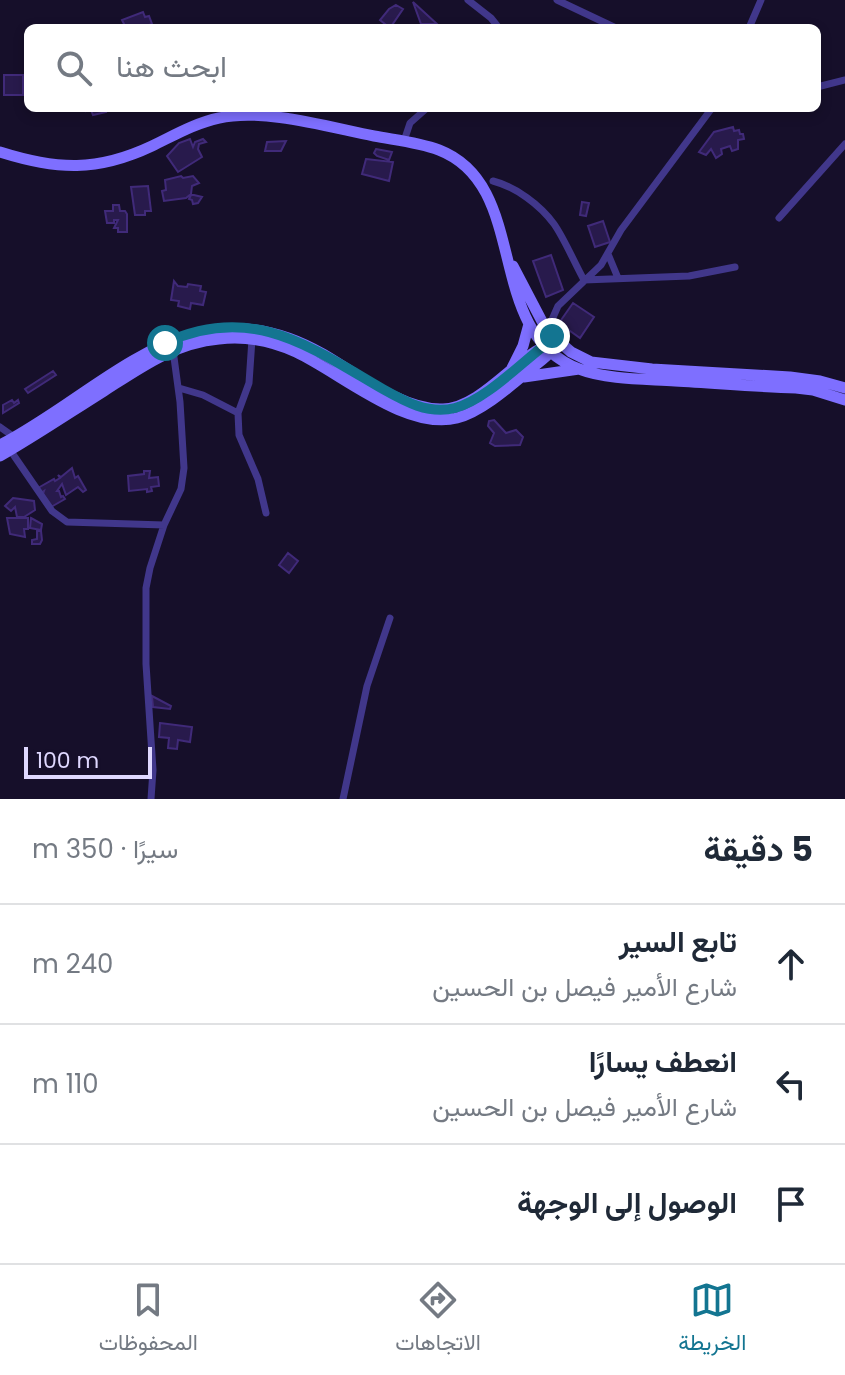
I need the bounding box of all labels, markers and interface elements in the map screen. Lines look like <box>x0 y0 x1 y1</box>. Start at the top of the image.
search box <box>24 24 821 112</box>
text: ابحث هنا <box>116 45 227 88</box>
icon: search <box>52 46 96 90</box>
route end <box>534 318 570 354</box>
route start <box>147 325 183 361</box>
scale bar <box>24 743 152 779</box>
text: 100 m <box>36 745 99 776</box>
text: 5 دقيقة <box>704 825 813 873</box>
text: سيرًا · 350 m <box>32 831 178 867</box>
text: تابع السير <box>619 920 737 963</box>
icon: ahead <box>769 942 813 986</box>
text: 240 m <box>32 946 113 982</box>
text: شارع الأمير فيصل بن الحسين <box>432 969 737 1005</box>
text: انعطف يسارًا <box>589 1040 737 1083</box>
icon: left <box>769 1062 813 1106</box>
text: 110 m <box>32 1066 99 1102</box>
text: شارع الأمير فيصل بن الحسين <box>432 1089 737 1125</box>
text: الوصول إلى الوجهة <box>517 1181 737 1224</box>
icon: arrive <box>769 1182 813 1226</box>
tab: المحفوظات <box>99 1278 198 1362</box>
tab: الاتجاهات <box>395 1278 481 1362</box>
tab: الخريطة <box>678 1278 746 1362</box>

